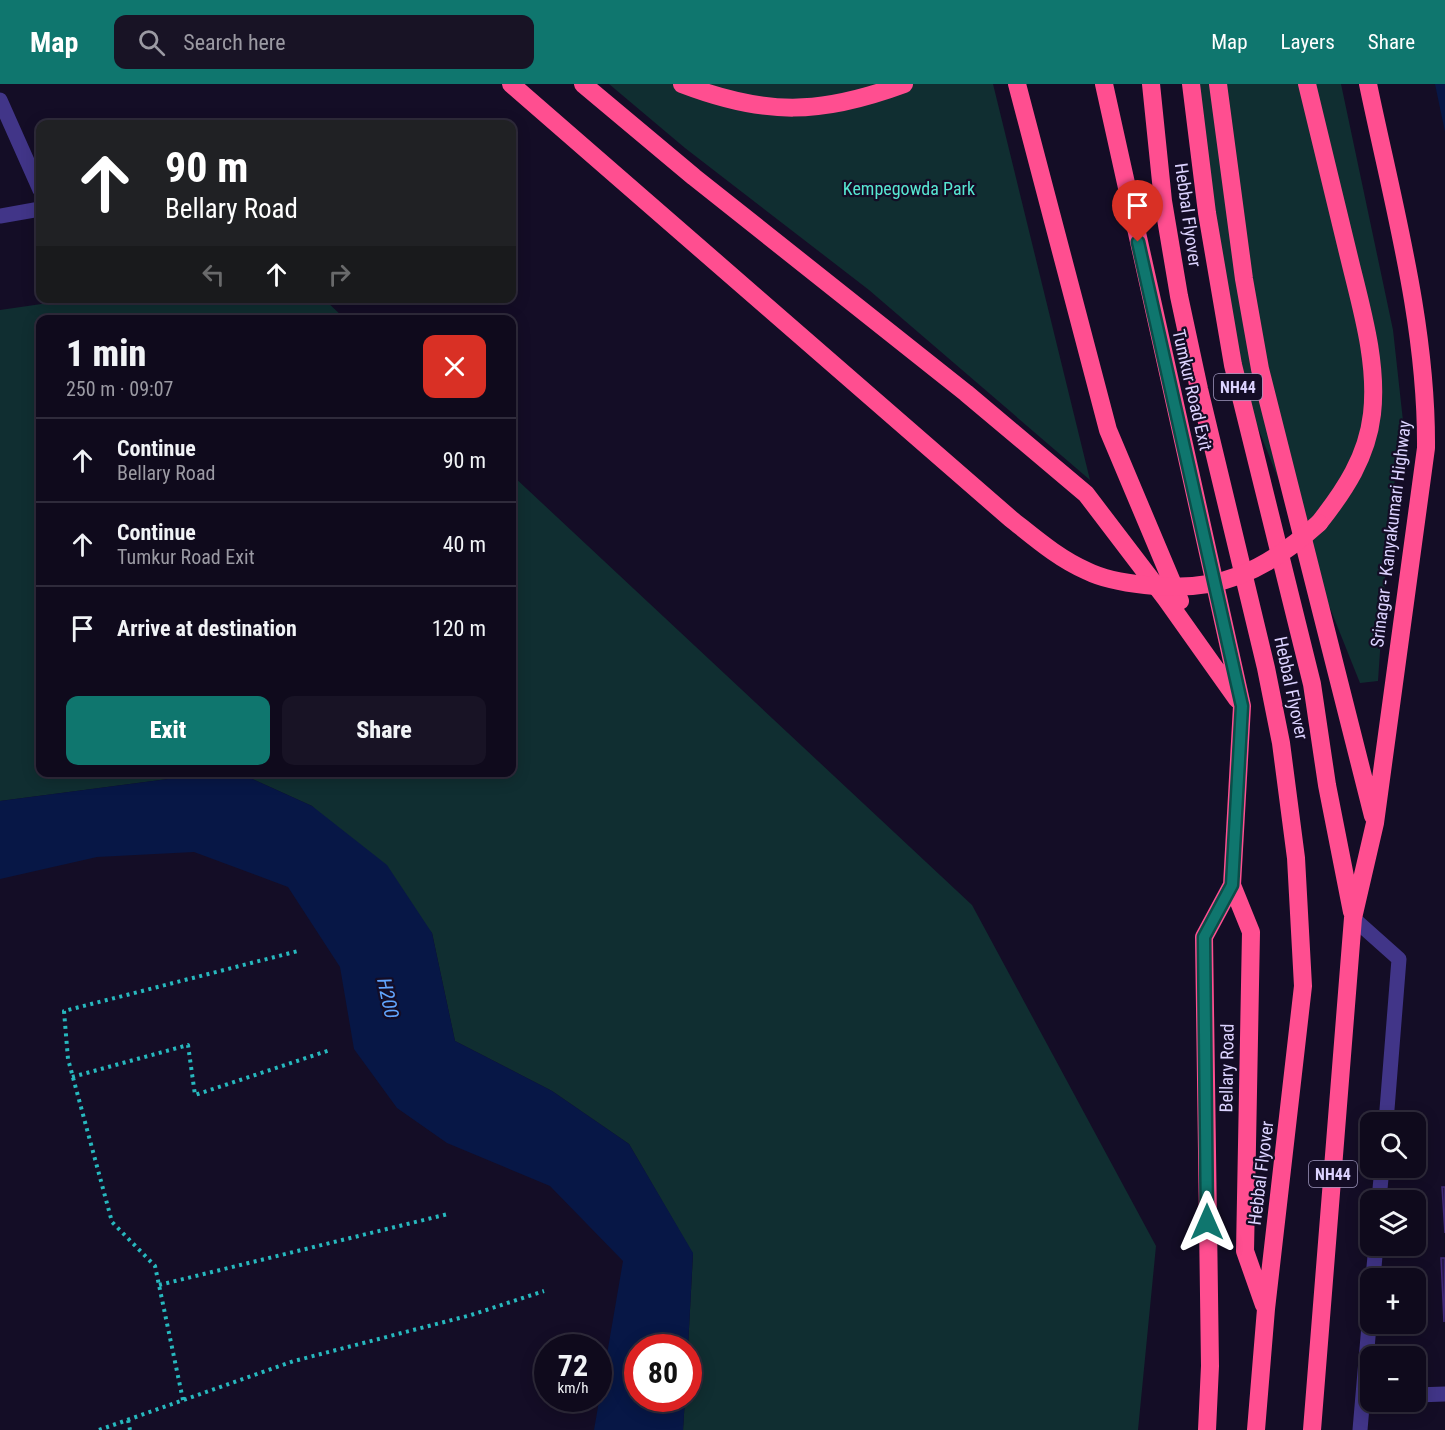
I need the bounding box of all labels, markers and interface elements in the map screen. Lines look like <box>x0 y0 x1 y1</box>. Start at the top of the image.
search box <box>114 15 534 69</box>
text: Map <box>30 26 78 59</box>
icon: search <box>135 26 168 59</box>
text: Search here <box>183 30 286 55</box>
text: Map <box>1211 30 1248 54</box>
text: Layers <box>1281 30 1335 54</box>
text: Share <box>1368 30 1415 54</box>
text: 90 m <box>165 143 248 192</box>
icon: ahead <box>66 144 144 222</box>
street label: Hebbal Flyover <box>1171 162 1206 269</box>
park label: Kempegowda Park <box>843 178 975 199</box>
pin <box>1112 180 1163 242</box>
icon: arrive <box>1121 189 1154 222</box>
text: Bellary Road <box>165 193 298 225</box>
icon: left <box>197 258 230 291</box>
icon: ahead <box>260 258 293 291</box>
icon: right <box>323 258 356 291</box>
street label: Tumkur Road Exit <box>1168 327 1217 453</box>
text: 1 min <box>66 333 146 375</box>
button: close <box>423 335 486 398</box>
road number: NH44 <box>1214 374 1262 400</box>
text: 250 m · 09:07 <box>66 377 173 401</box>
street label: Srinagar - Kanyakumari Highway <box>1366 419 1415 649</box>
text: Continue <box>117 436 196 461</box>
icon: ahead <box>66 444 99 477</box>
text: 90 m <box>443 448 486 473</box>
text: Bellary Road <box>117 461 215 485</box>
text: Continue <box>117 520 196 545</box>
icon: ahead <box>66 528 99 561</box>
text: 40 m <box>443 532 486 557</box>
text: Tumkur Road Exit <box>117 545 255 569</box>
icon: arrive <box>66 612 99 645</box>
text: Arrive at destination <box>117 616 297 641</box>
text: 120 m <box>432 616 486 641</box>
street label: Hebbal Flyover <box>1270 634 1313 742</box>
button: Exit <box>66 696 270 765</box>
button: Share <box>282 696 486 765</box>
water label: H200 <box>372 976 404 1021</box>
street label: Bellary Road <box>1215 1024 1238 1112</box>
map controls <box>1360 1112 1426 1412</box>
button: search <box>1360 1112 1426 1178</box>
street label: Hebbal Flyover <box>1244 1119 1277 1226</box>
road number: NH44 <box>1309 1161 1357 1187</box>
position arrow <box>1175 1190 1239 1254</box>
button: layers <box>1360 1190 1426 1256</box>
button: + <box>1360 1268 1426 1334</box>
speed limit sign: 80 <box>624 1334 702 1412</box>
button: − <box>1360 1346 1426 1412</box>
text: 72 <box>558 1348 588 1383</box>
text: km/h <box>558 1379 588 1397</box>

